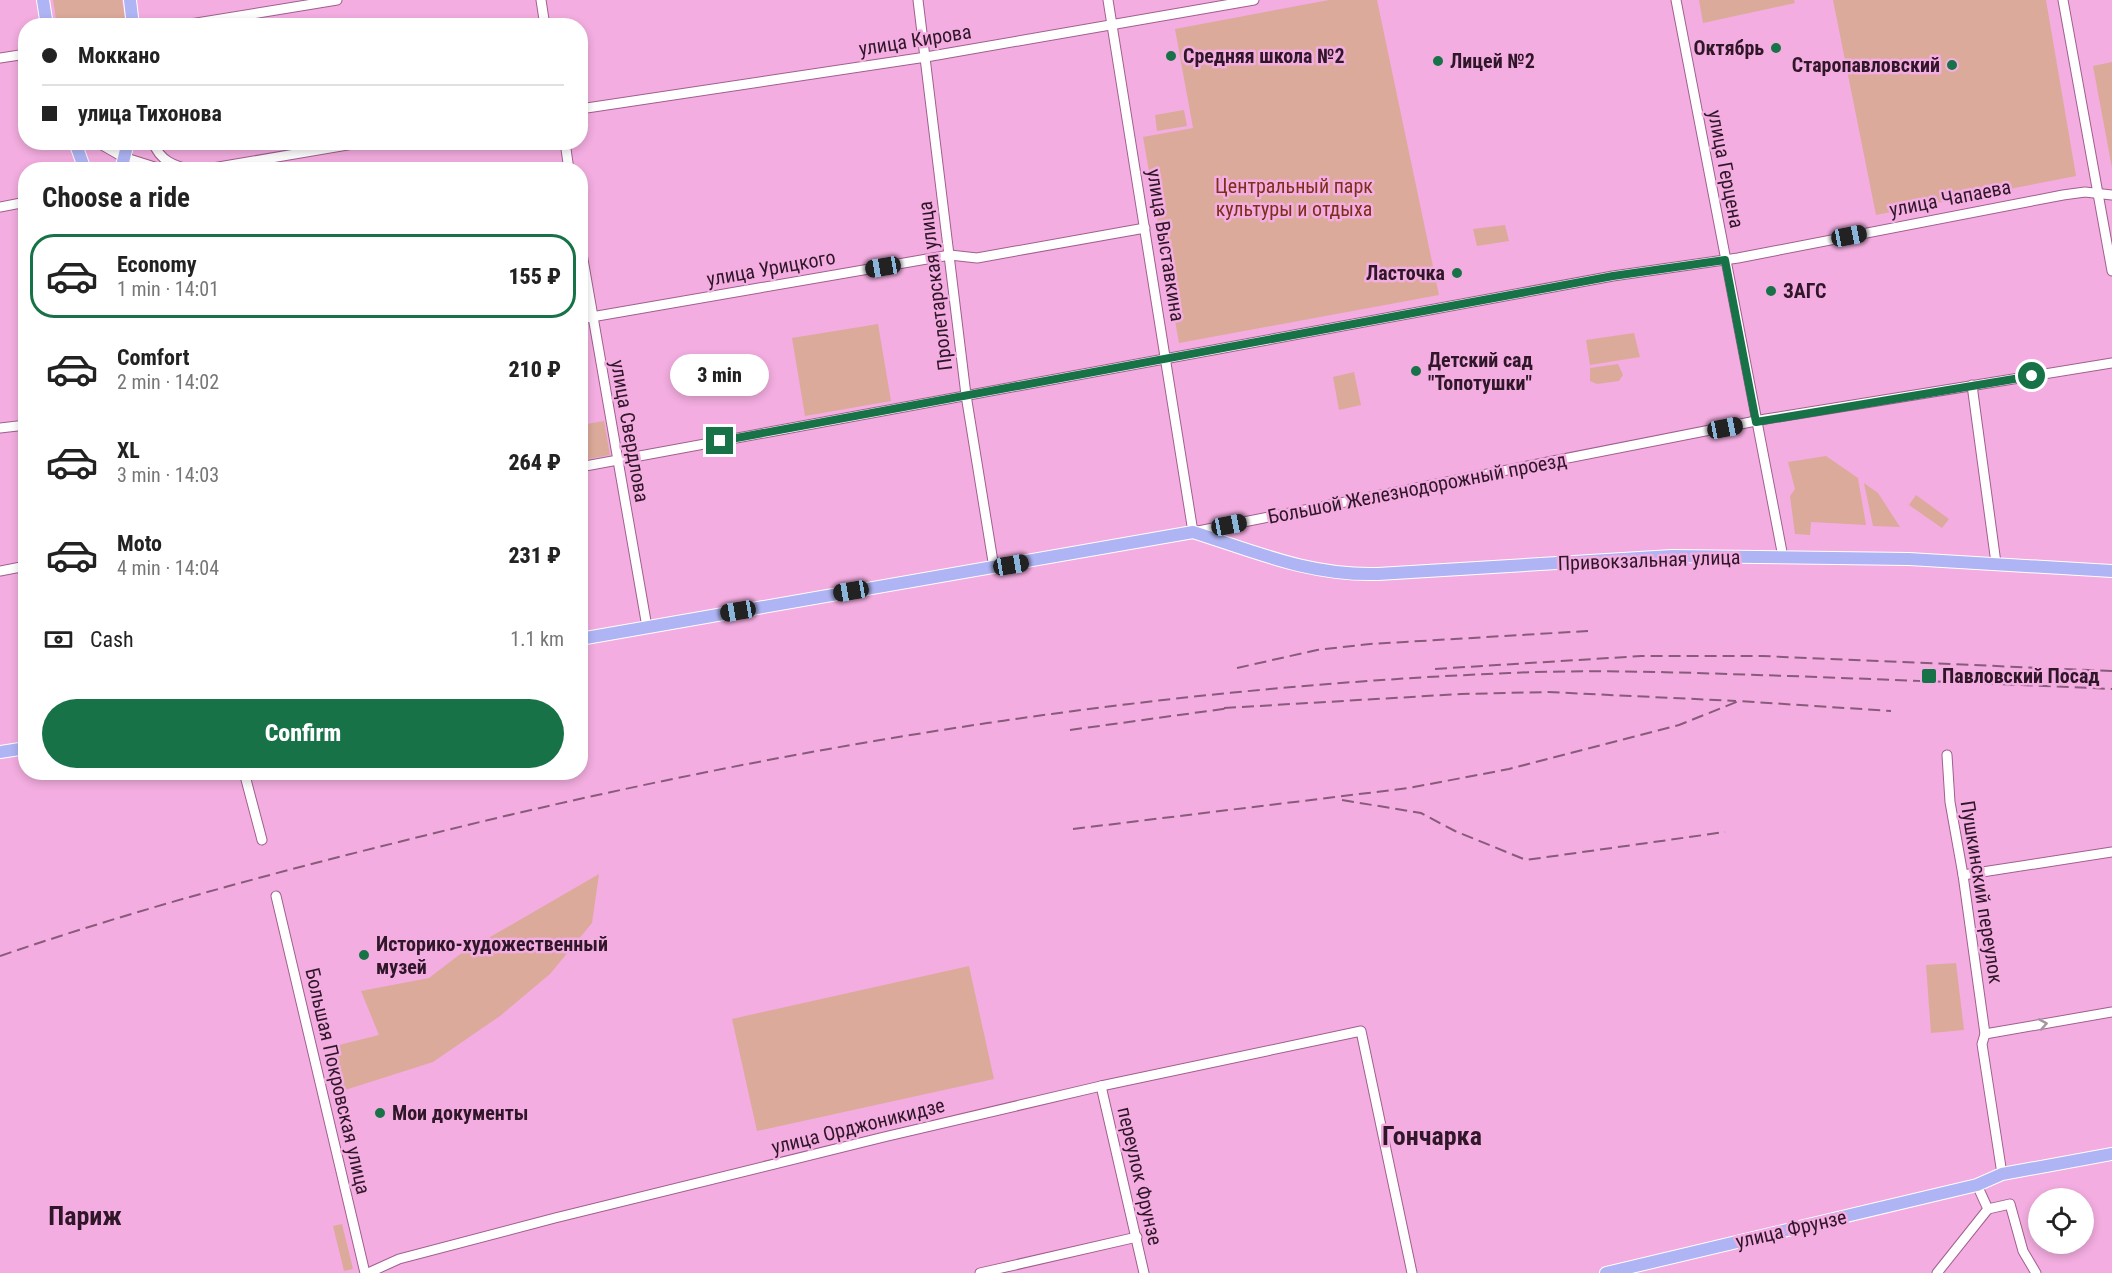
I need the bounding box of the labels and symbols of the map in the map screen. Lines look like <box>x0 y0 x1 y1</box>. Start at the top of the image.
street label: улица Кирова <box>857 19 973 61</box>
place label: Октябрь <box>1693 36 1764 60</box>
marker: Октябрь <box>1769 41 1783 55</box>
place label: Средняя школа №2 <box>1183 44 1345 68</box>
marker: Средняя школа №2 <box>1164 49 1178 63</box>
place label: Лицей №2 <box>1450 49 1535 73</box>
place label: Старопавловский <box>1792 53 1940 77</box>
marker: Лицей №2 <box>1431 54 1445 68</box>
marker: Старопавловский <box>1945 58 1959 72</box>
street label: улица Герцена <box>1703 108 1749 230</box>
street label: улица Выставкина <box>1142 167 1190 323</box>
park label: Центральный парк культуры и отдыха <box>1215 174 1373 221</box>
street label: улица Чапаева <box>1887 174 2013 222</box>
street label: Пролетарская улица <box>913 200 957 372</box>
car <box>1830 224 1868 248</box>
street label: улица Урицкого <box>705 245 837 291</box>
car <box>864 255 902 279</box>
place label: Ласточка <box>1366 261 1445 285</box>
marker: Ласточка <box>1450 266 1464 280</box>
place label: ЗАГС <box>1783 279 1826 303</box>
marker: ЗАГС <box>1764 284 1778 298</box>
place label: Детский сад "Топотушки" <box>1428 348 1533 395</box>
callout: 3 min <box>670 354 770 396</box>
street label: улица Свердлова <box>606 358 654 504</box>
route start <box>2018 362 2045 389</box>
marker: Детский сад "Топотушки" <box>1409 364 1423 378</box>
car <box>1706 416 1744 440</box>
route end <box>706 427 733 454</box>
street label: Большой Железнодорожный проезд <box>1266 447 1569 529</box>
car <box>1210 513 1248 537</box>
street label: Привокзальная улица <box>1557 545 1741 575</box>
car <box>992 553 1030 577</box>
car <box>832 579 870 603</box>
car <box>719 599 757 623</box>
place label: Павловский Посад <box>1942 664 2100 688</box>
marker: Павловский Посад <box>1920 667 1938 685</box>
street label: Пушкинский переулок <box>1956 799 2008 986</box>
place label: Историко-художественный музей <box>376 932 608 979</box>
marker: Историко-художественный музей <box>357 948 371 962</box>
street label: Большая Покровская улица <box>300 965 376 1197</box>
one-way arrow <box>2037 1018 2047 1031</box>
street label: улица Орджоникидзе <box>769 1093 947 1159</box>
place label: Мои документы <box>392 1101 528 1125</box>
street label: переулок Фрунзе <box>1112 1105 1168 1247</box>
marker: Мои документы <box>373 1106 387 1120</box>
district label: Гончарка <box>1382 1121 1482 1151</box>
district label: Париж <box>48 1201 122 1231</box>
street label: улица Фрунзе <box>1733 1205 1849 1253</box>

